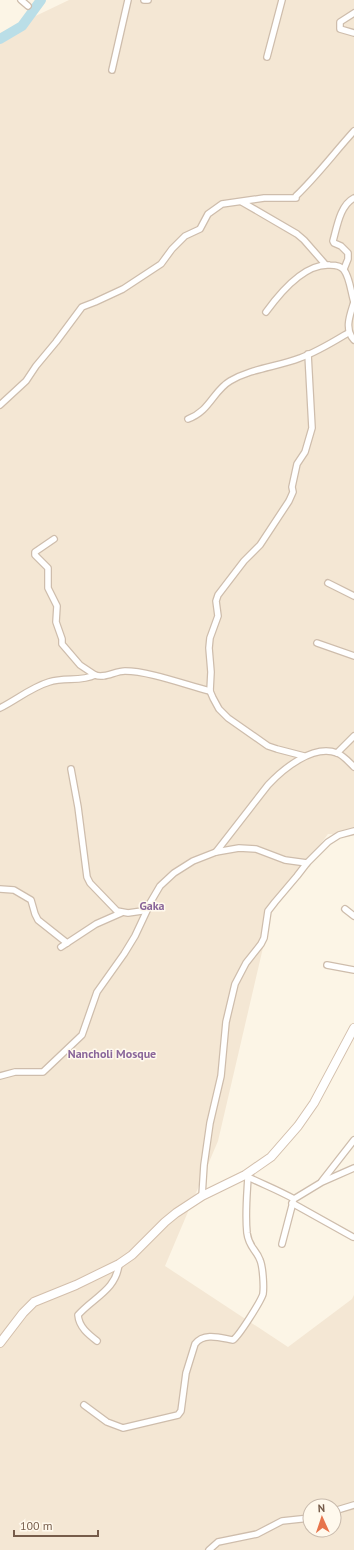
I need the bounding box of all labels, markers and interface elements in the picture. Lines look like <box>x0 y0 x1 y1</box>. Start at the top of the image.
district label: Gaka <box>139 898 165 913</box>
district label: Nancholi Mosque <box>68 1046 156 1061</box>
north arrow <box>302 1498 342 1538</box>
text: N <box>317 1501 325 1515</box>
scale bar <box>14 1512 98 1538</box>
text: 100 m <box>20 1518 53 1533</box>

